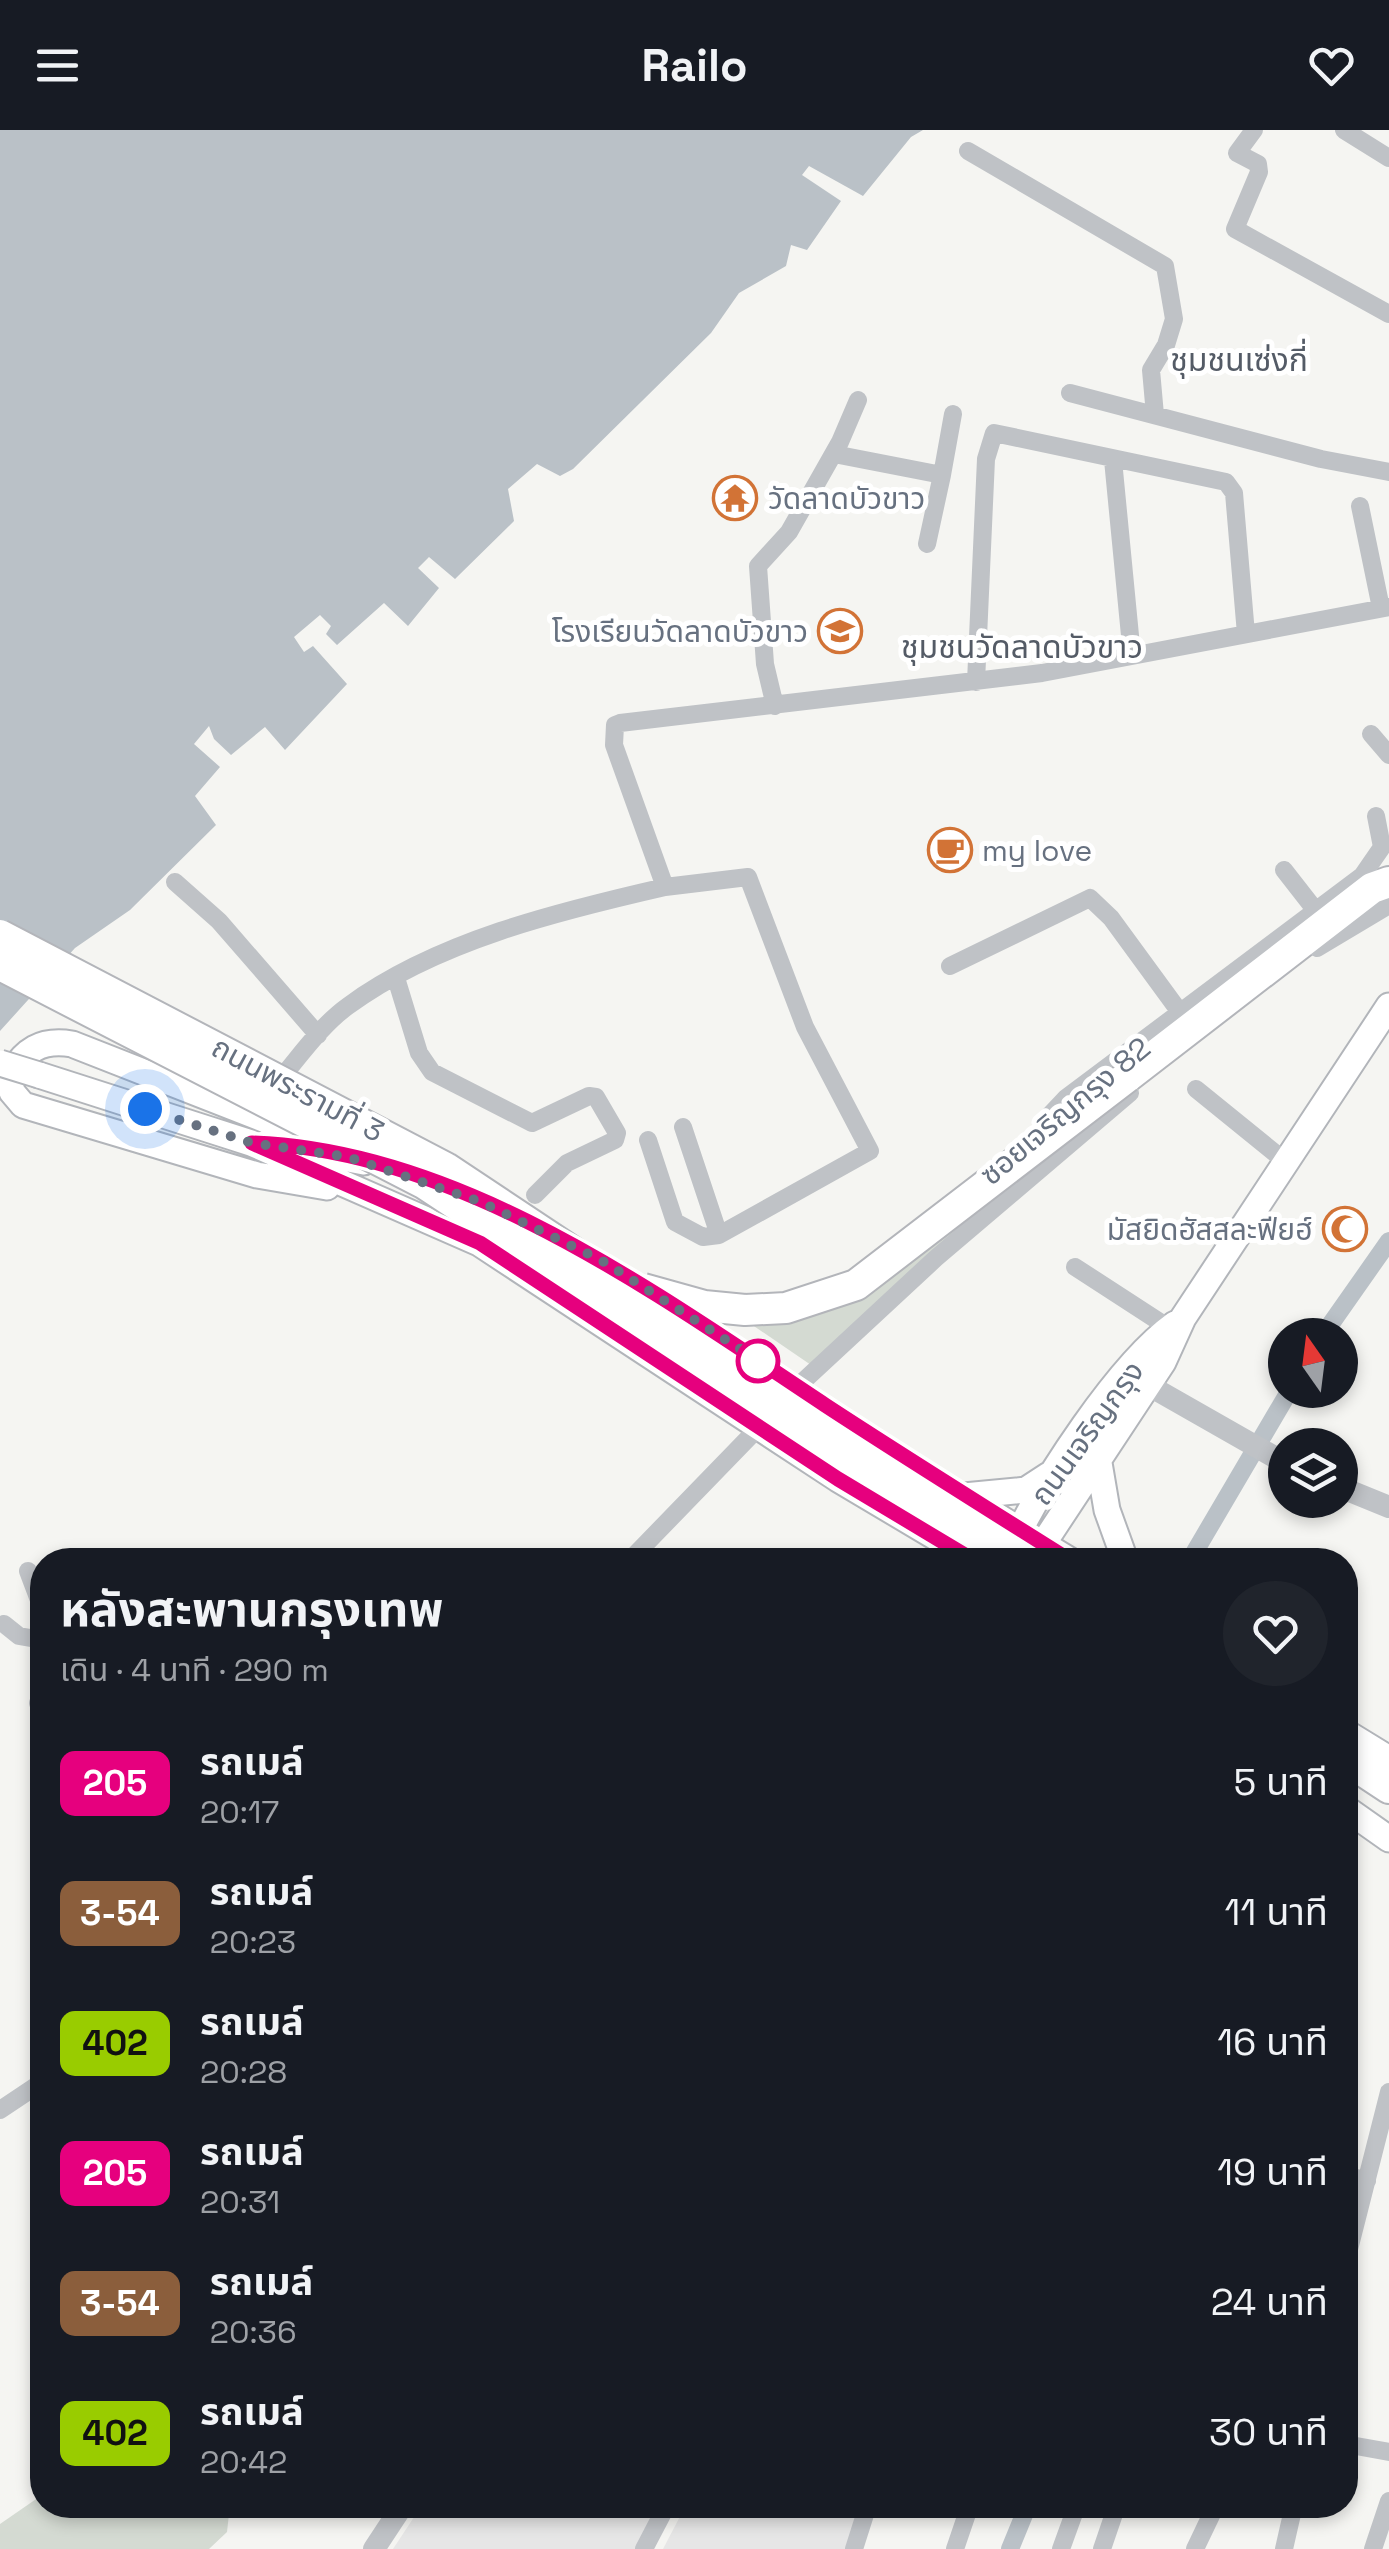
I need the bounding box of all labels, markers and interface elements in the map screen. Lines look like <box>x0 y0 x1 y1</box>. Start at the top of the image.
text: Railo <box>642 37 747 94</box>
icon: menu <box>30 38 85 93</box>
icon: heart <box>1304 38 1359 93</box>
district label: ชุมชนเซ่งกี่ <box>1170 338 1308 380</box>
temple icon: วัดลาดบัวขาว <box>712 475 758 521</box>
place label: วัดลาดบัวขาว <box>768 479 925 518</box>
school or university icon: โรงเรียนวัดลาดบัวขาว <box>817 608 863 654</box>
place label: โรงเรียนวัดลาดบัวขาว <box>552 612 808 651</box>
district label: ชุมชนวัดลาดบัวขาว <box>901 627 1143 667</box>
cafe icon: my love <box>927 827 973 873</box>
place label: my love <box>982 831 1092 870</box>
street label: ถนนพระรามที่ 3 <box>205 1026 391 1151</box>
street label: ซอยเจริญกรุง 82 <box>972 1028 1158 1194</box>
your location <box>120 1084 170 1134</box>
mosque icon: มัสยิดฮัสสละฟียฮ์ <box>1322 1206 1368 1252</box>
place label: มัสยิดฮัสสละฟียฮ์ <box>1107 1210 1312 1249</box>
north arrow <box>1268 1318 1358 1408</box>
map controls <box>1268 1318 1358 1518</box>
unlabelled marker <box>737 1340 779 1382</box>
street label: ถนนเจริญกรุง <box>1021 1353 1153 1513</box>
button: layers <box>1268 1428 1358 1518</box>
text: หลังสะพานกรุงเทพ <box>60 1579 443 1640</box>
button: heart <box>1223 1581 1328 1686</box>
text: เดิน · 4 นาที · 290 m <box>60 1650 329 1690</box>
text: รถเมล์ <box>200 1738 304 1786</box>
text: 5 นาที <box>1234 1758 1328 1806</box>
text: 205 <box>83 1761 147 1805</box>
text: 20:17 <box>200 1792 279 1832</box>
text: รถเมล์ <box>210 1868 313 1916</box>
text: 11 นาที <box>1225 1888 1328 1936</box>
text: 3-54 <box>80 1891 160 1935</box>
text: 20:23 <box>210 1922 296 1962</box>
text: รถเมล์ <box>200 1998 304 2046</box>
text: 16 นาที <box>1217 2018 1328 2066</box>
text: 402 <box>82 2021 148 2065</box>
text: 20:28 <box>200 2052 287 2092</box>
text: รถเมล์ <box>200 2128 304 2176</box>
text: 19 นาที <box>1217 2148 1328 2196</box>
text: 205 <box>83 2151 147 2195</box>
text: 20:31 <box>200 2182 280 2222</box>
text: รถเมล์ <box>210 2258 313 2306</box>
text: 24 นาที <box>1211 2278 1328 2326</box>
text: 3-54 <box>80 2281 160 2325</box>
text: 20:36 <box>210 2312 297 2352</box>
text: รถเมล์ <box>200 2388 304 2436</box>
text: 30 นาที <box>1209 2408 1328 2456</box>
text: 402 <box>82 2411 148 2455</box>
text: 20:42 <box>200 2442 287 2482</box>

